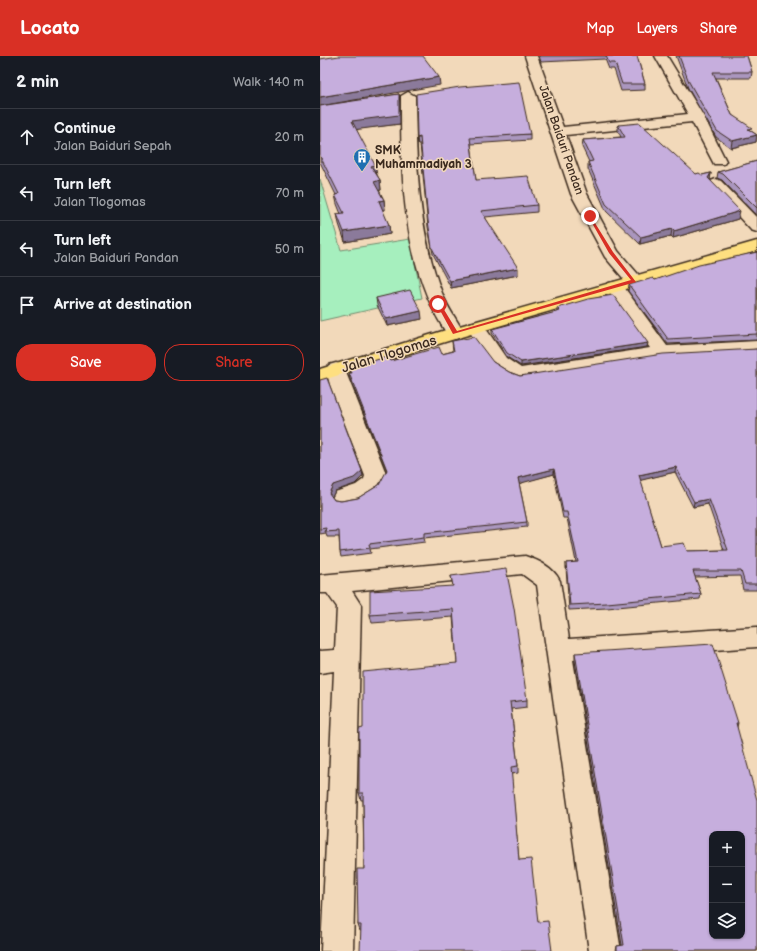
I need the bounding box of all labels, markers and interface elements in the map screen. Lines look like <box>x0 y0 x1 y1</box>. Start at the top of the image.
text: Locato <box>20 17 80 40</box>
text: Map <box>586 20 614 37</box>
text: Layers <box>636 20 678 37</box>
text: Share <box>700 20 737 37</box>
text: 2 min <box>16 72 59 92</box>
text: Walk · 140 m <box>233 74 304 90</box>
street label: Jalan Baiduri Pandan <box>535 83 587 197</box>
text: Continue <box>54 119 116 138</box>
icon: ahead <box>16 126 38 148</box>
text: 20 m <box>274 129 304 145</box>
text: Jalan Baiduri Sepah <box>54 138 172 154</box>
place label: SMK Muhammadiyah 3 <box>375 143 472 172</box>
building icon: SMK Muhammadiyah 3 <box>352 147 372 172</box>
text: Turn left <box>54 175 111 194</box>
icon: left <box>16 182 38 204</box>
text: 70 m <box>276 185 304 201</box>
text: Jalan Tlogomas <box>54 194 146 210</box>
route end <box>581 207 599 225</box>
text: Turn left <box>54 231 111 250</box>
icon: left <box>16 238 38 260</box>
text: 50 m <box>275 241 304 257</box>
text: Jalan Baiduri Pandan <box>54 250 179 266</box>
icon: arrive <box>16 294 38 316</box>
text: Arrive at destination <box>54 295 192 314</box>
route start <box>429 295 447 313</box>
street label: Jalan Tlogomas <box>339 331 439 377</box>
button: Save <box>16 344 156 381</box>
button: Share <box>164 344 304 381</box>
map controls <box>709 831 745 939</box>
button: + <box>709 831 745 867</box>
button: − <box>709 867 745 903</box>
button: layers <box>709 903 745 939</box>

